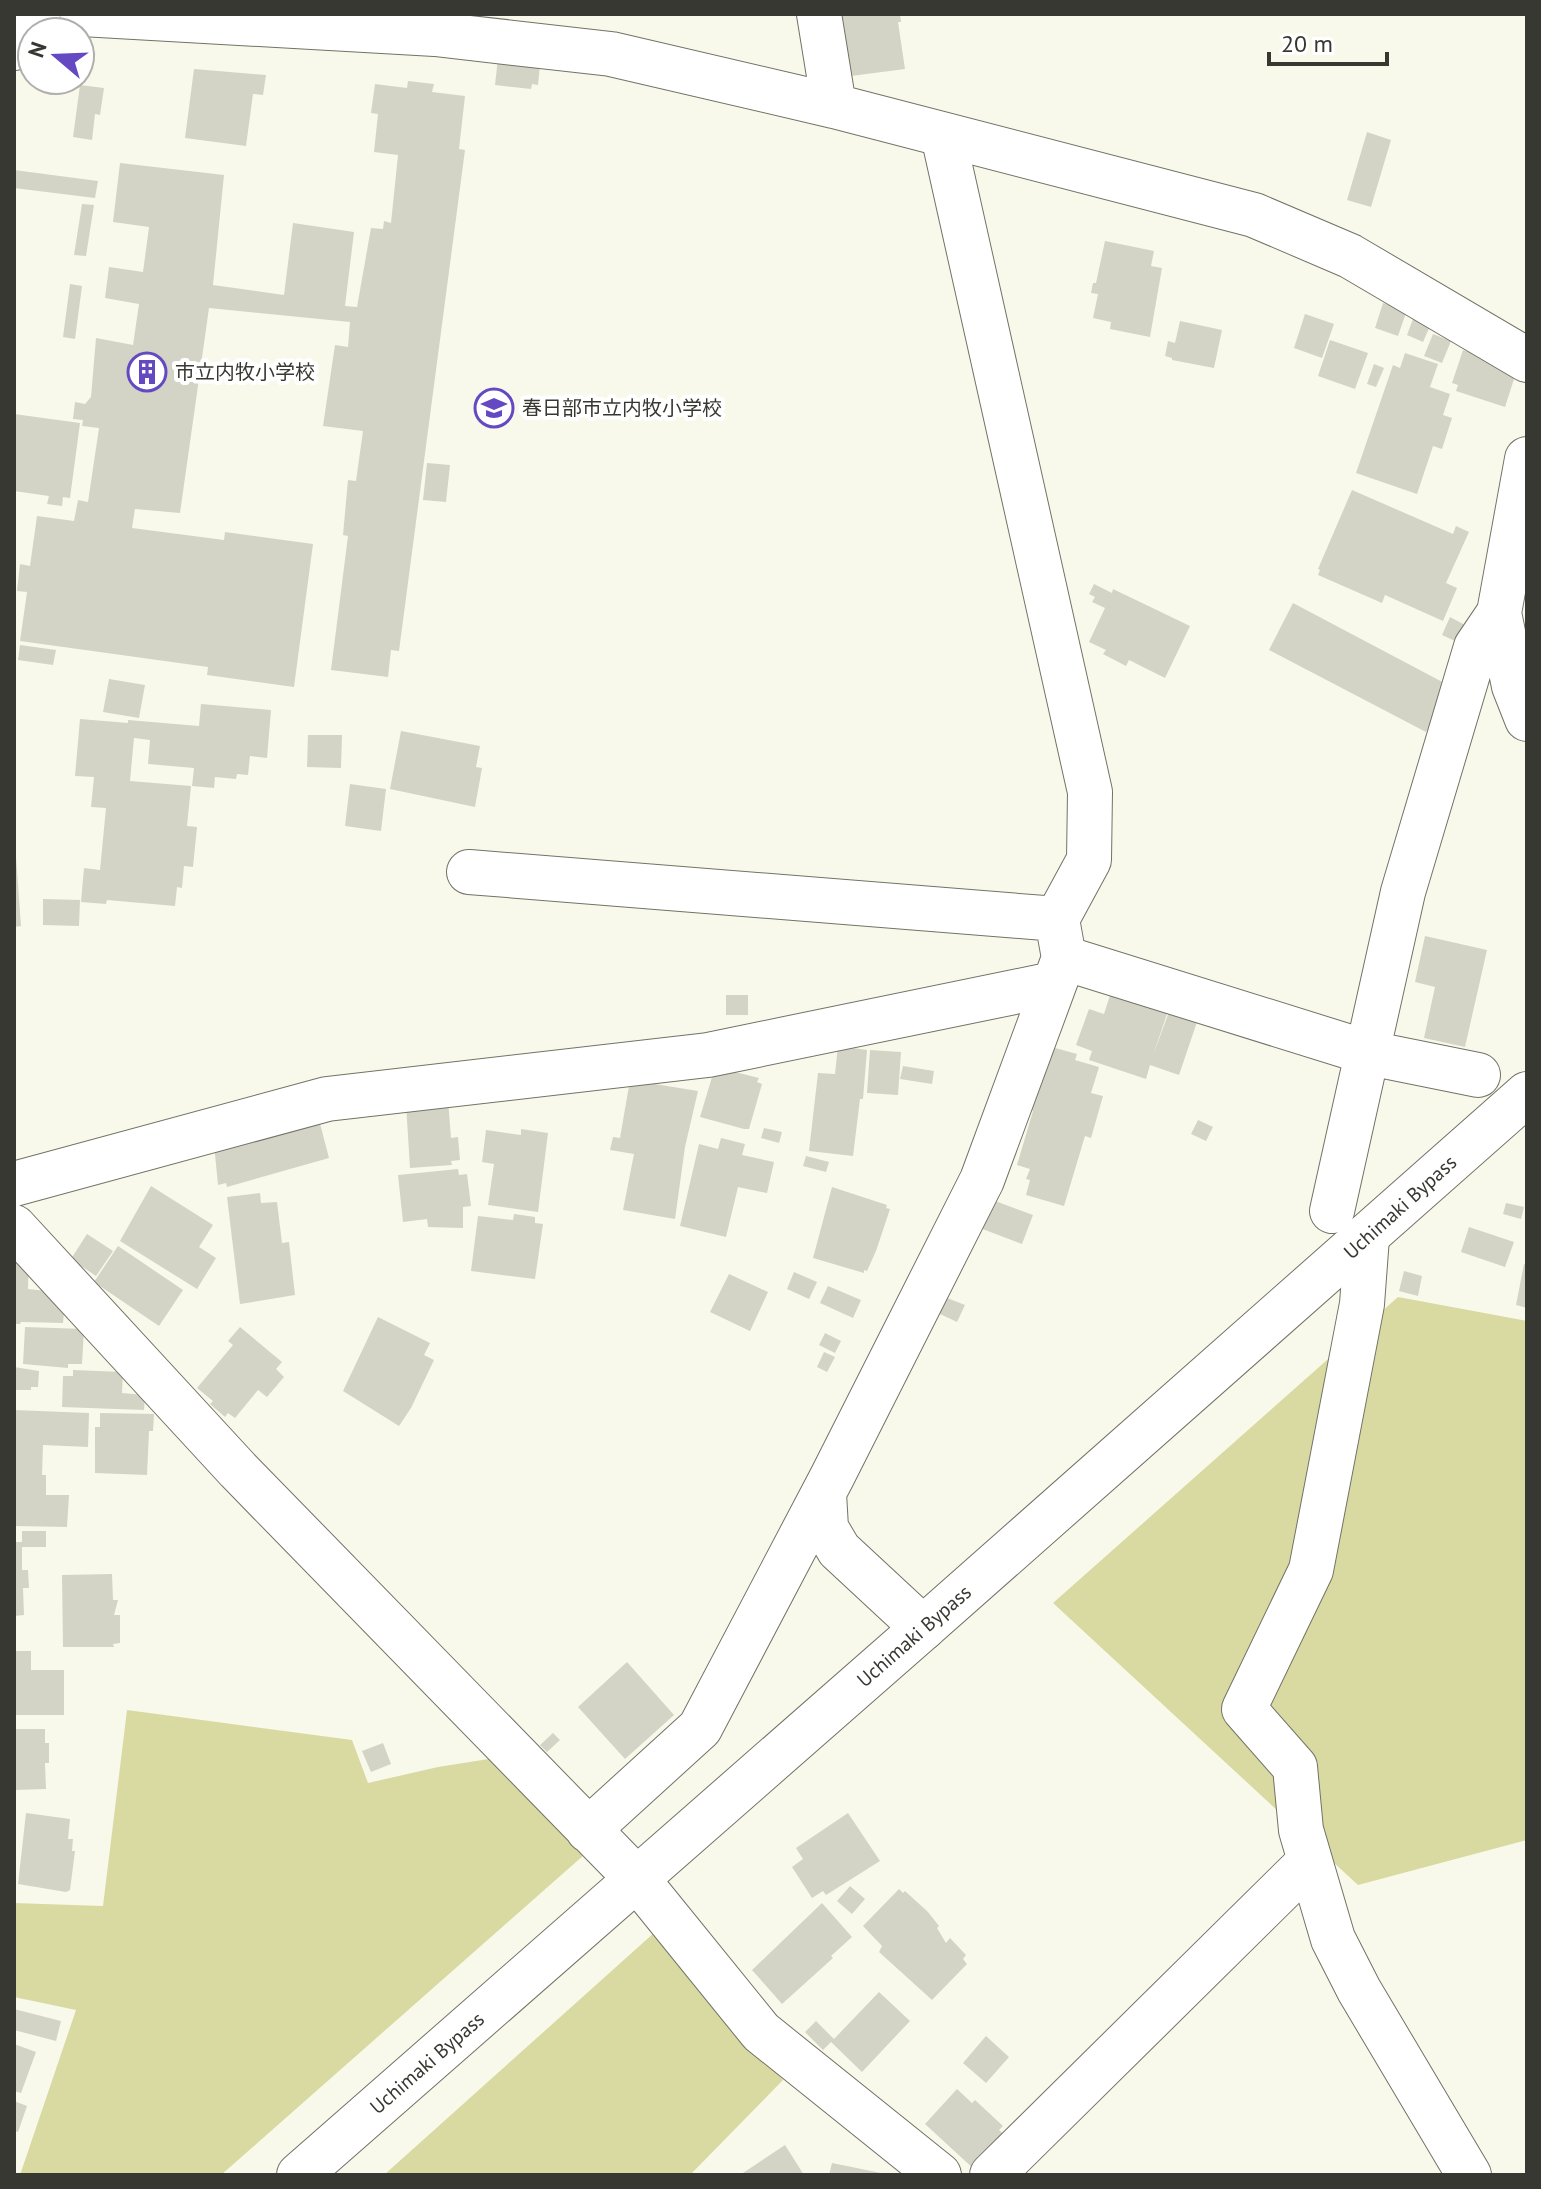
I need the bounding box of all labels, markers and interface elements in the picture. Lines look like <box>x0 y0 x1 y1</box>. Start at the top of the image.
north arrow <box>16 16 96 96</box>
scale bar <box>1269 16 1387 66</box>
text: 20 m <box>1281 28 1333 59</box>
text: N <box>21 38 53 61</box>
building icon: 市立内牧小学校 <box>126 351 168 393</box>
place label: 市立内牧小学校 <box>175 359 315 385</box>
school or university icon: 春日部市立内牧小学校 <box>473 387 515 429</box>
place label: 春日部市立内牧小学校 <box>522 395 722 421</box>
street label: Uchimaki Bypass <box>1338 1149 1462 1265</box>
street label: Uchimaki Bypass <box>851 1579 977 1693</box>
street label: Uchimaki Bypass <box>364 2006 490 2120</box>

